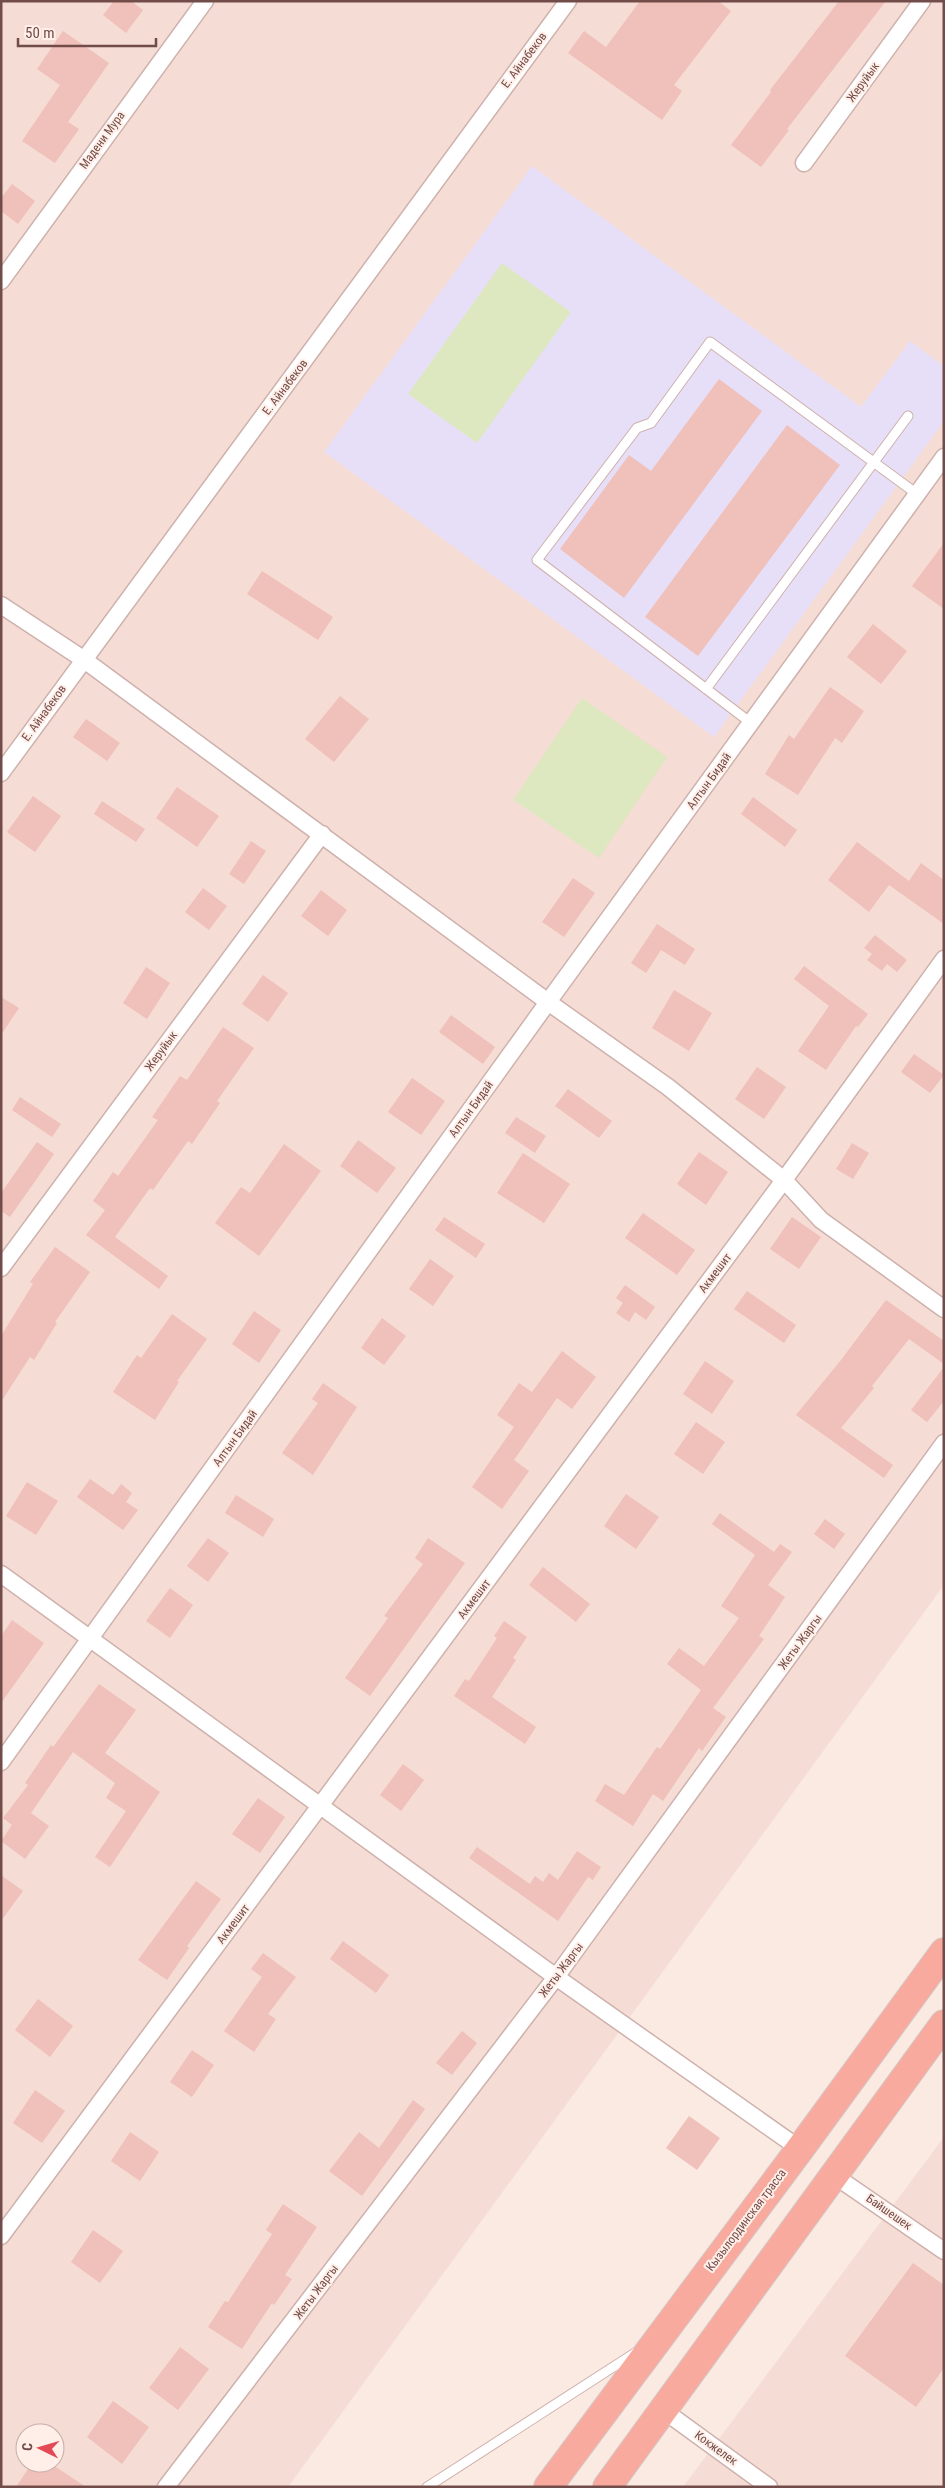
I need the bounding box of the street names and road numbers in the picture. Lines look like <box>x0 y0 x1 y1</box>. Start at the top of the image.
street label: Е. Айнабеков <box>499 29 549 91</box>
street label: Жеруйык <box>844 59 882 105</box>
street label: Мадени Мура <box>76 108 128 171</box>
street label: Е. Айнабеков <box>260 356 310 418</box>
street label: Е. Айнабеков <box>19 682 69 744</box>
street label: Алтын Бидай <box>684 750 734 812</box>
street label: Жеруйык <box>142 1028 180 1074</box>
street label: Алтын Бидай <box>446 1078 496 1140</box>
street label: Акмешит <box>696 1251 734 1295</box>
street label: Алтын Бидай <box>210 1407 260 1469</box>
street label: Акмешит <box>455 1577 493 1621</box>
street label: Жеты Жаргы <box>775 1612 825 1672</box>
street label: Акмешит <box>214 1902 252 1946</box>
street label: Жеты Жаргы <box>536 1940 586 2000</box>
street label: Кызылординская трасса <box>703 2166 789 2274</box>
street label: Байшешек <box>864 2191 915 2233</box>
street label: Жеты Жаргы <box>291 2262 341 2322</box>
street label: Кокжелек <box>692 2428 740 2468</box>

